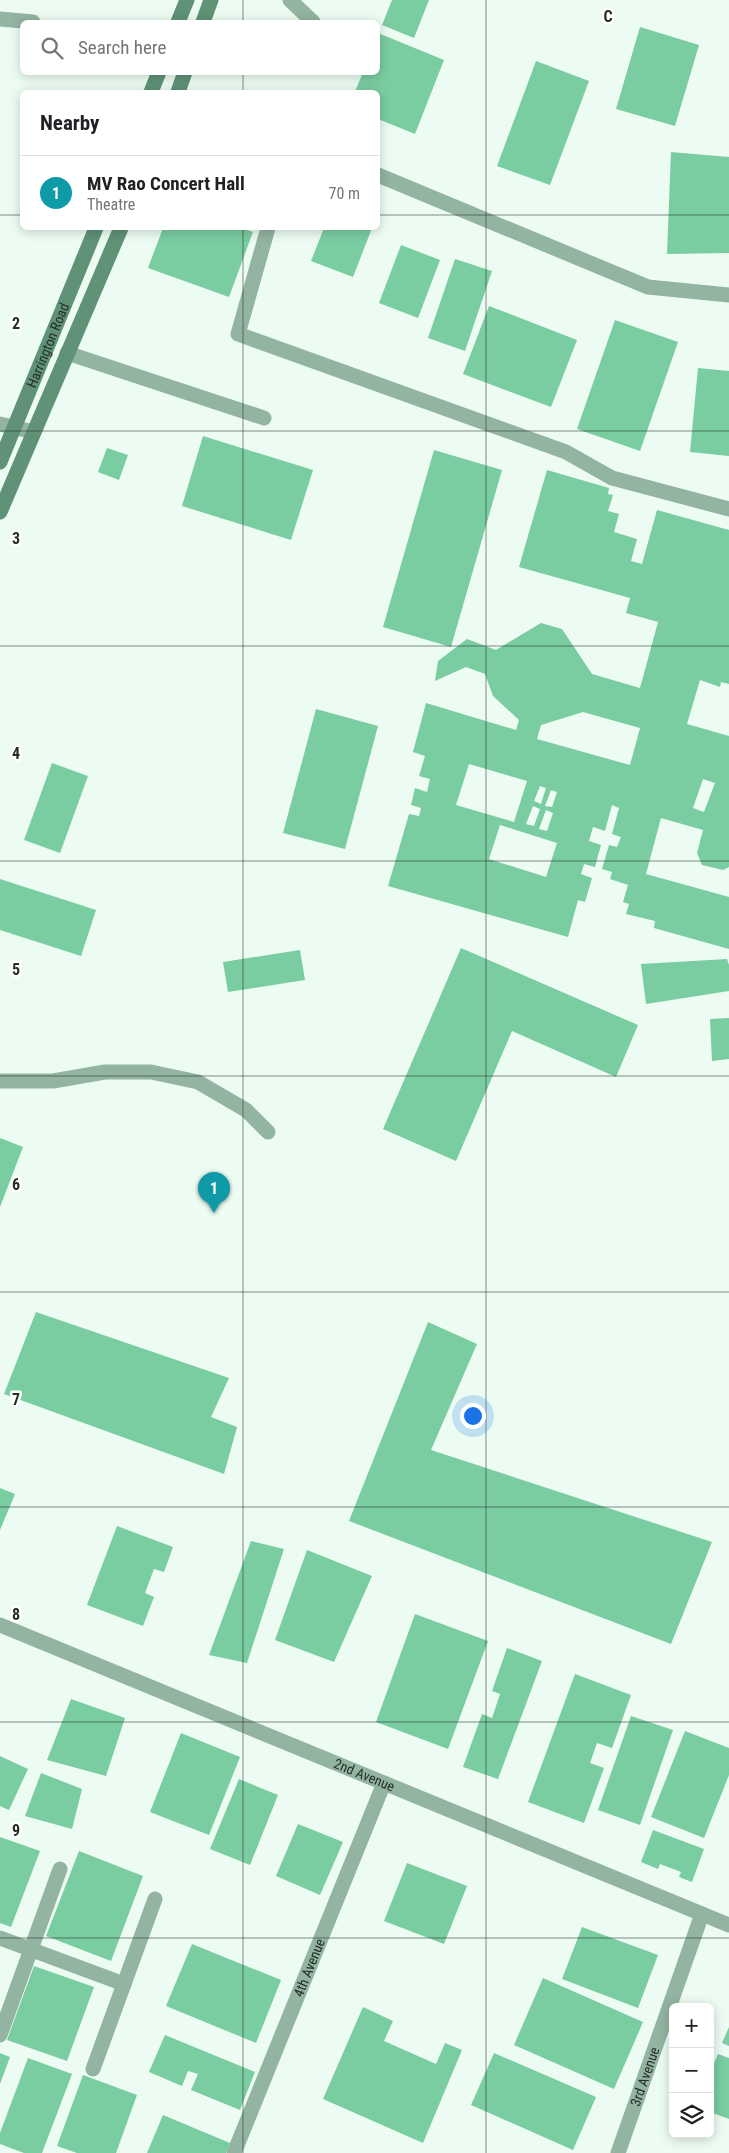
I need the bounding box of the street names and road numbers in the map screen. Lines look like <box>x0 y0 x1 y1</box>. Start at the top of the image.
street label: Harrington Road <box>23 301 72 390</box>
street label: 2nd Avenue <box>332 1755 397 1795</box>
street label: 4th Avenue <box>290 1936 328 1999</box>
street label: 3rd Avenue <box>627 2044 663 2108</box>

